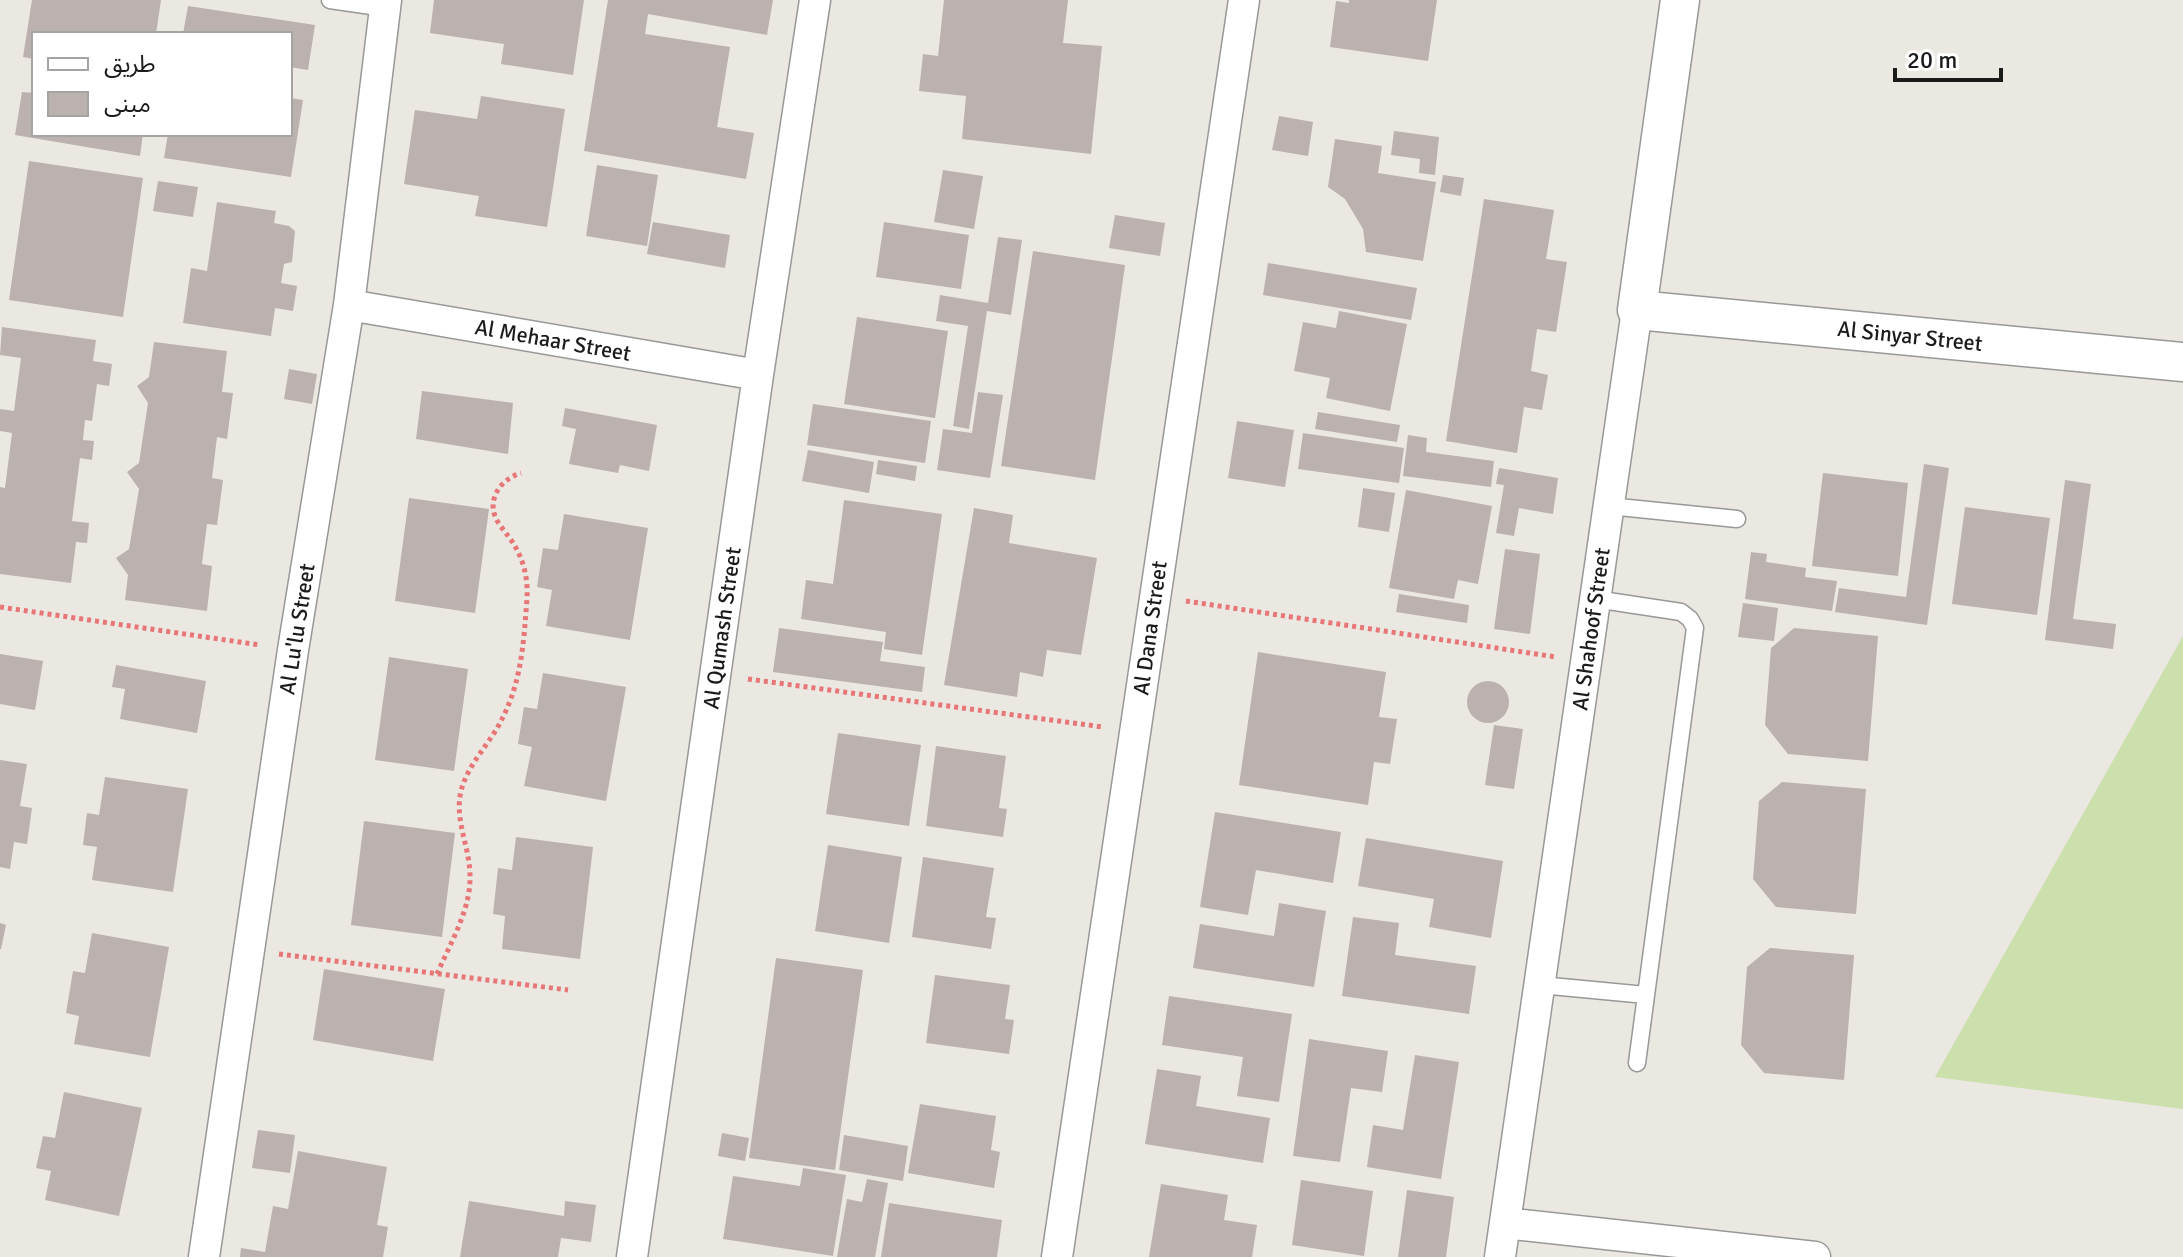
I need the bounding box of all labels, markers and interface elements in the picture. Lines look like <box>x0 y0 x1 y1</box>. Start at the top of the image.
legend <box>32 32 292 136</box>
scale bar <box>1895 32 2001 82</box>
text: 20 m <box>1907 45 1957 75</box>
text: طريق <box>104 49 156 79</box>
text: مبنى <box>104 89 151 119</box>
street label: Al Mehaar Street <box>473 313 633 367</box>
street label: Al Sinyar Street <box>1836 315 1984 357</box>
street label: Al Qumash Street <box>697 545 747 711</box>
street label: Al Shahoof Street <box>1566 546 1616 712</box>
street label: Al Dana Street <box>1127 559 1173 697</box>
street label: Al Lu'lu Street <box>273 561 321 697</box>

